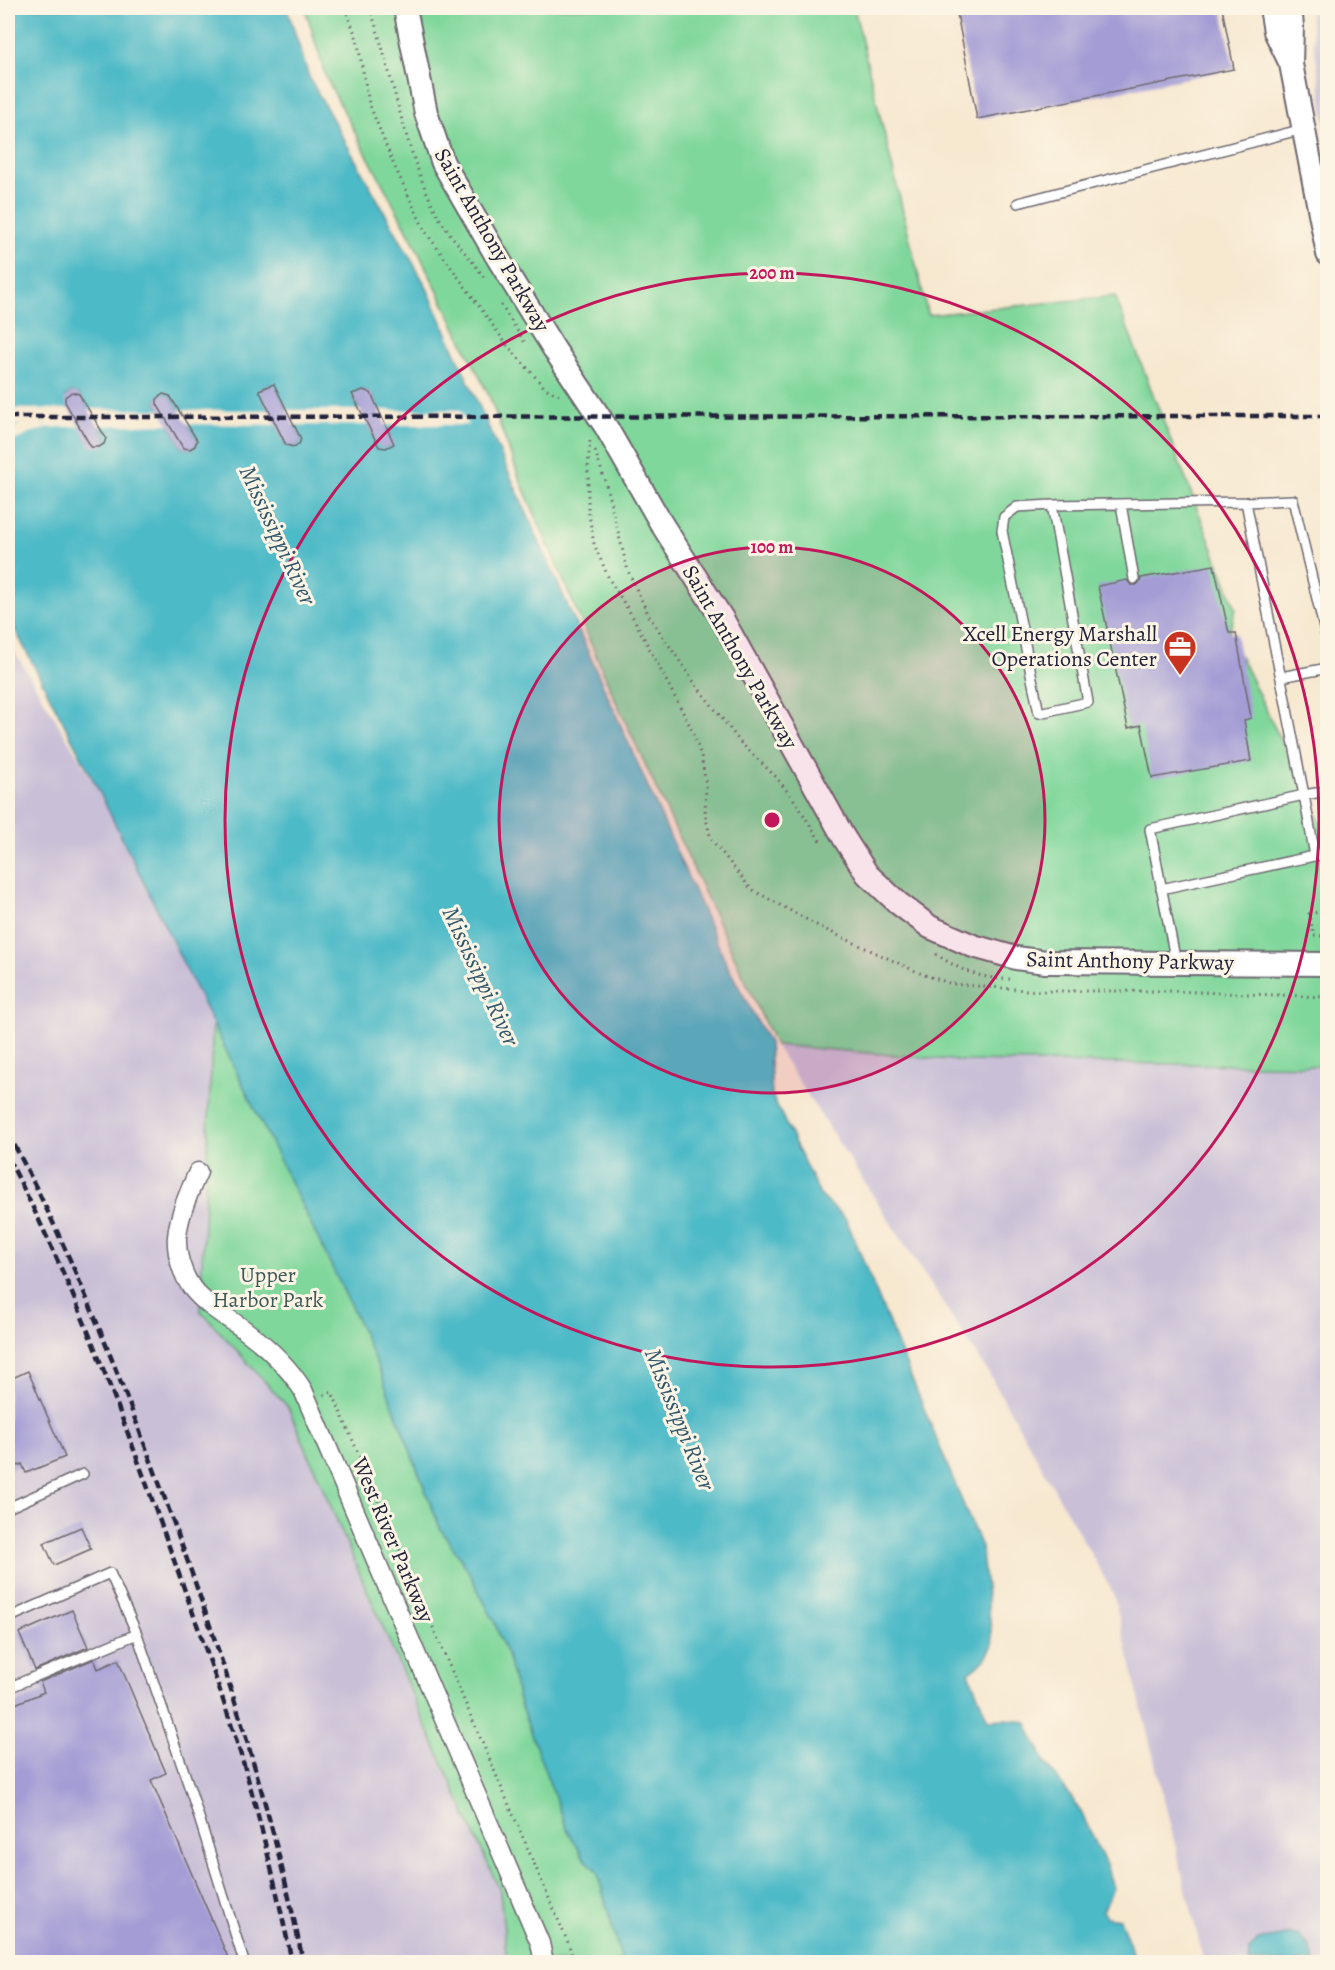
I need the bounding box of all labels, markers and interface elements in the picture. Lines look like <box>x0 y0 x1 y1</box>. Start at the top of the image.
street label: Saint Anthony Parkway <box>427 143 557 338</box>
text: 200 m <box>749 261 795 285</box>
water label: Mississippi River <box>232 460 325 611</box>
text: 100 m <box>751 535 793 559</box>
street label: Saint Anthony Parkway <box>675 560 805 755</box>
place label: Xcell Energy Marshall Operations Center <box>963 619 1157 674</box>
office icon: Xcell Energy Marshall Operations Center <box>1162 629 1198 676</box>
centre of rings <box>762 810 782 830</box>
water label: Mississippi River <box>435 901 528 1052</box>
street label: Saint Anthony Parkway <box>1026 944 1234 978</box>
park label: Upper Harbor Park <box>212 1260 324 1315</box>
water label: Mississippi River <box>637 1343 723 1495</box>
street label: West River Parkway <box>344 1452 441 1627</box>

